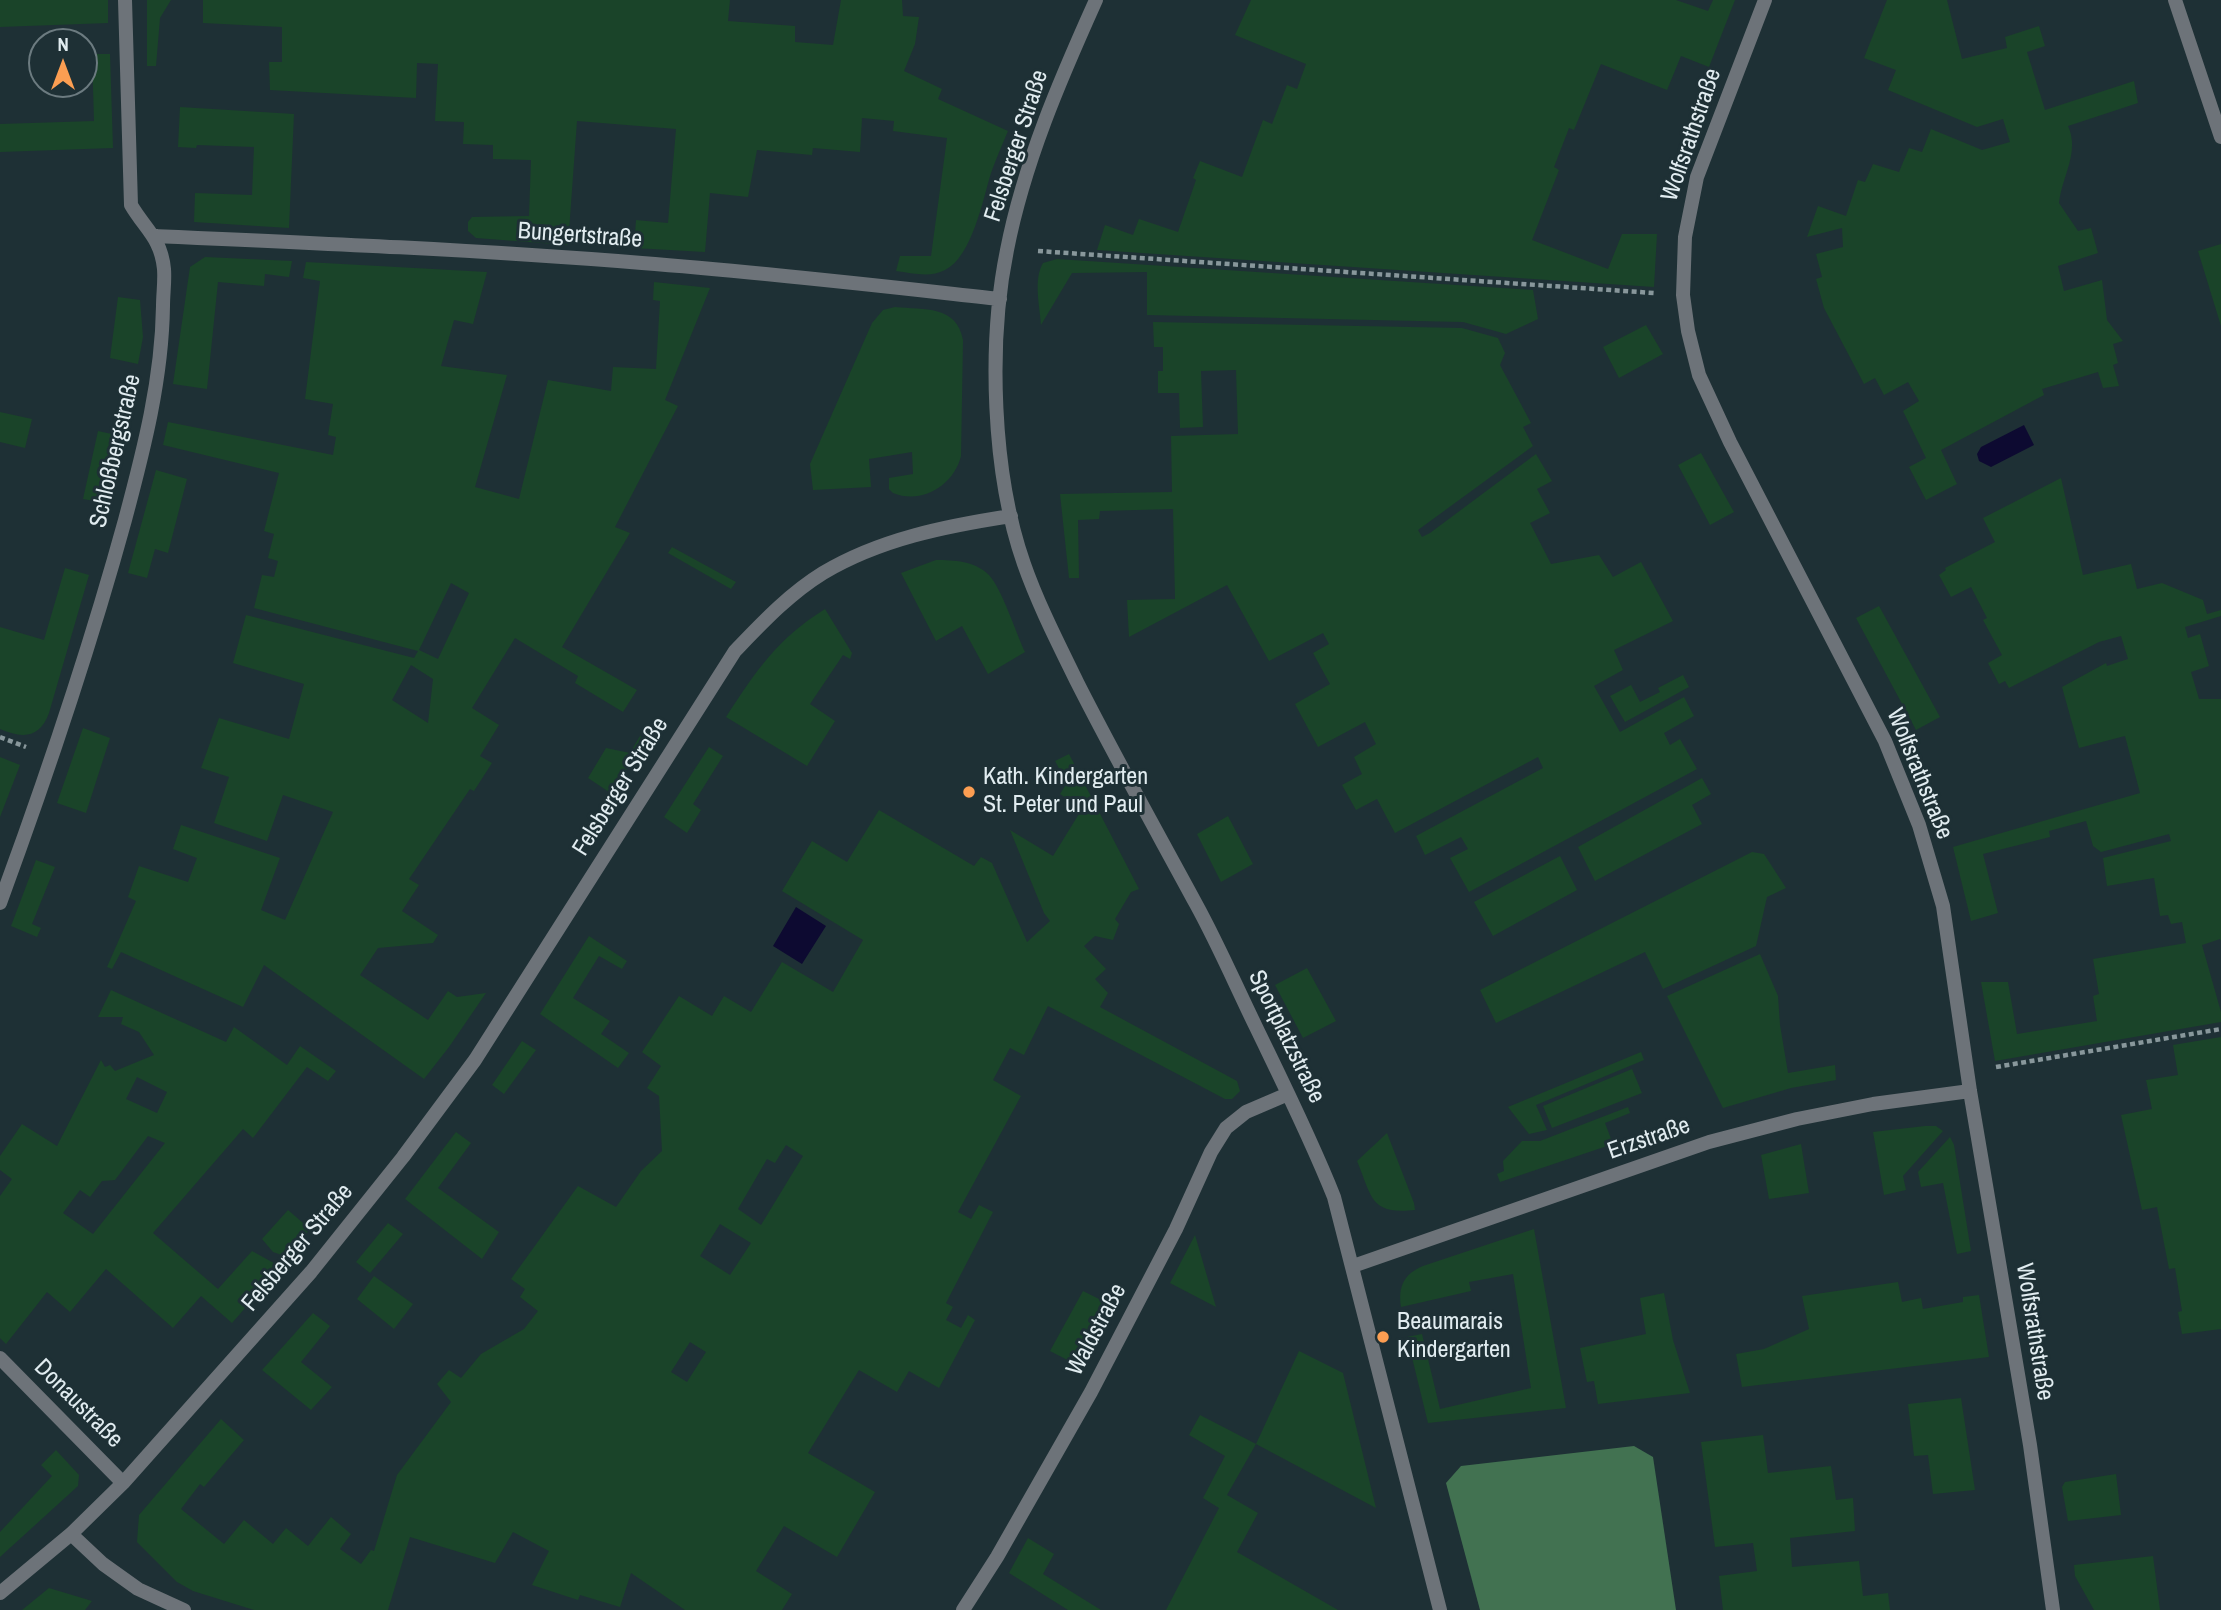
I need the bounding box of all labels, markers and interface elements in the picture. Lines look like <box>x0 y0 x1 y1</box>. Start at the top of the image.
north arrow <box>28 28 98 98</box>
text: N <box>57 31 69 57</box>
street label: Wolfsrathstraße <box>1656 65 1728 205</box>
street label: Felsberger Straße <box>979 67 1055 225</box>
street label: Bungertstraße <box>517 217 643 255</box>
street label: Schloßbergstraße <box>84 372 148 530</box>
street label: Wolfsrathstraße <box>1880 704 1958 844</box>
street label: Felsberger Straße <box>567 713 675 861</box>
place label: Kath. Kindergarten St. Peter und Paul <box>983 764 1148 820</box>
marker: Kath. Kindergarten St. Peter und Paul <box>961 784 977 800</box>
street label: Sportplatzstraße <box>1241 966 1331 1108</box>
street label: Erzstraße <box>1604 1111 1694 1167</box>
street label: Felsberger Straße <box>236 1178 360 1318</box>
street label: Wolfsrathstraße <box>2009 1261 2059 1403</box>
street label: Waldstraße <box>1061 1279 1133 1381</box>
place label: Beaumarais Kindergarten <box>1397 1309 1511 1365</box>
marker: Beaumarais Kindergarten <box>1375 1329 1391 1345</box>
street label: Donaustraße <box>28 1354 128 1454</box>

